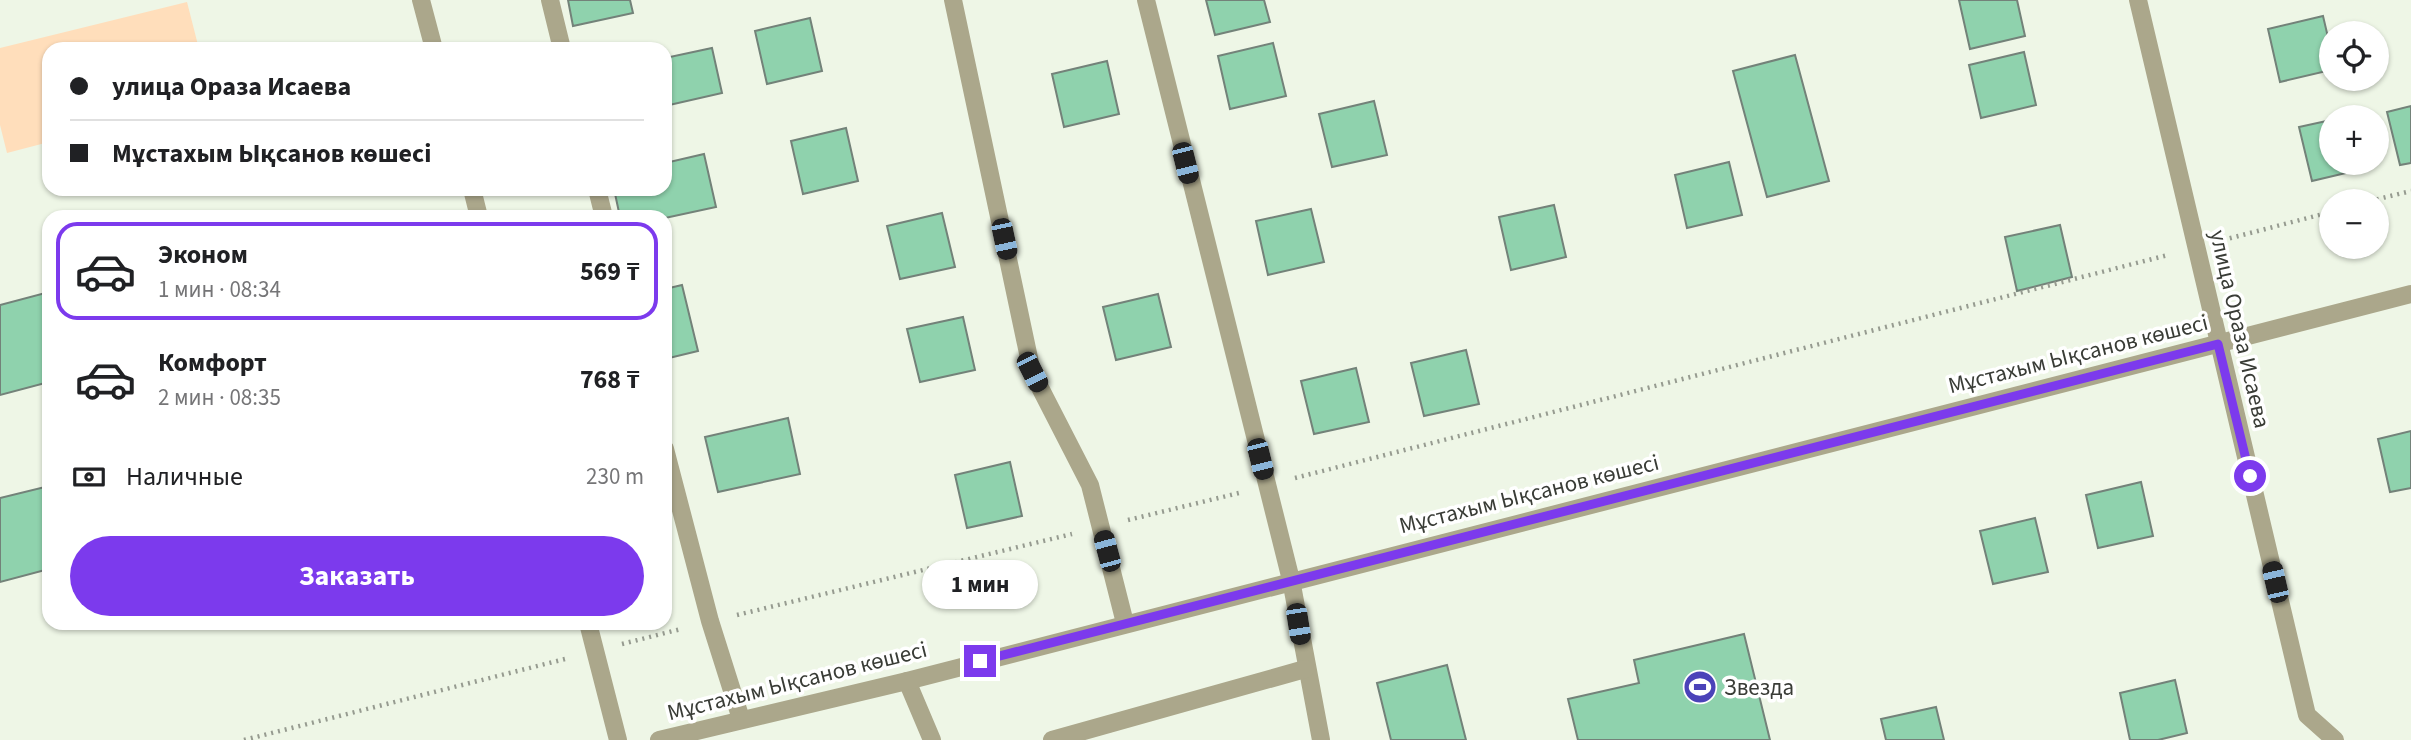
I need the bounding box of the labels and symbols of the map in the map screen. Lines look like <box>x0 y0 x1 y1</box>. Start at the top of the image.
car <box>1170 140 1201 186</box>
car <box>990 216 1019 262</box>
street label: улица Ораза Исаева <box>2201 227 2279 431</box>
street label: Мұстахым Ықсанов көшесі <box>1945 306 2211 402</box>
car <box>1014 349 1051 395</box>
car <box>1245 436 1276 482</box>
street label: Мұстахым Ықсанов көшесі <box>1396 446 1662 542</box>
route start <box>2234 460 2266 492</box>
car <box>1092 528 1123 574</box>
car <box>2261 559 2290 605</box>
callout: 1 мин <box>922 560 1038 608</box>
car <box>1285 602 1312 646</box>
street label: Мұстахым Ықсанов көшесі <box>664 633 930 729</box>
route end <box>964 645 996 677</box>
sports icon: Звезда <box>1681 668 1719 706</box>
place label: Звезда <box>1724 671 1794 704</box>

